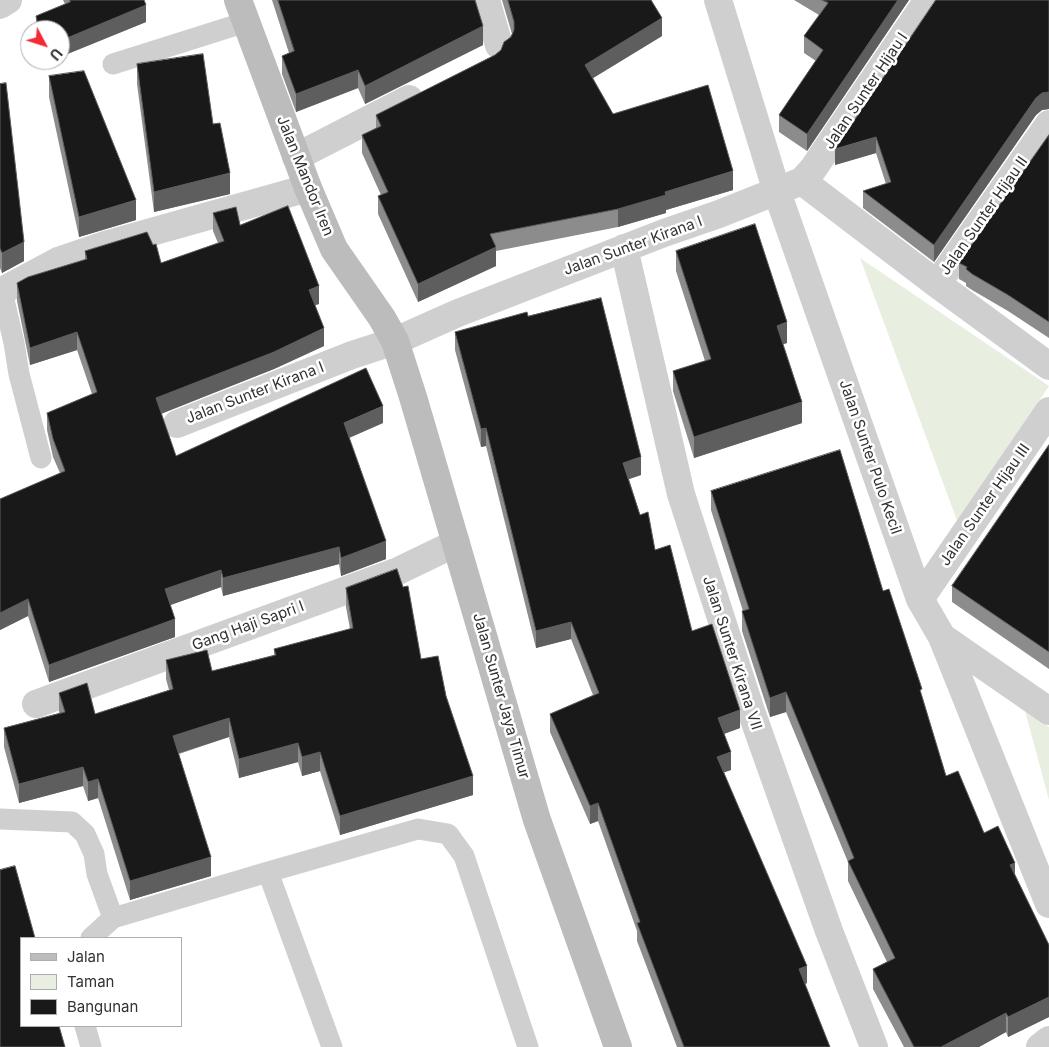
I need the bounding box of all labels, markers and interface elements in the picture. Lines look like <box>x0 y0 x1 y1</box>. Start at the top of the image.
north arrow <box>20 20 70 70</box>
street label: Jalan Sunter Hijau I <box>820 29 912 153</box>
text: U <box>46 45 66 64</box>
street label: Jalan Mandor Iren <box>273 113 337 239</box>
street label: Jalan Sunter Hijau II <box>936 153 1032 279</box>
street label: Jalan Sunter Kirana I <box>561 213 705 279</box>
street label: Jalan Sunter Kirana I <box>183 358 327 428</box>
street label: Jalan Sunter Pulo Kecil <box>835 377 905 537</box>
street label: Jalan Sunter Hijau III <box>936 441 1034 569</box>
street label: Jalan Sunter Kirana VII <box>699 574 765 732</box>
street label: Gang Haji Sapri I <box>190 597 306 655</box>
street label: Jalan Sunter Jaya Timur <box>469 611 533 781</box>
legend <box>20 937 182 1027</box>
text: Jalan <box>67 947 105 966</box>
text: Taman <box>67 972 114 991</box>
text: Bangunan <box>67 997 138 1016</box>

